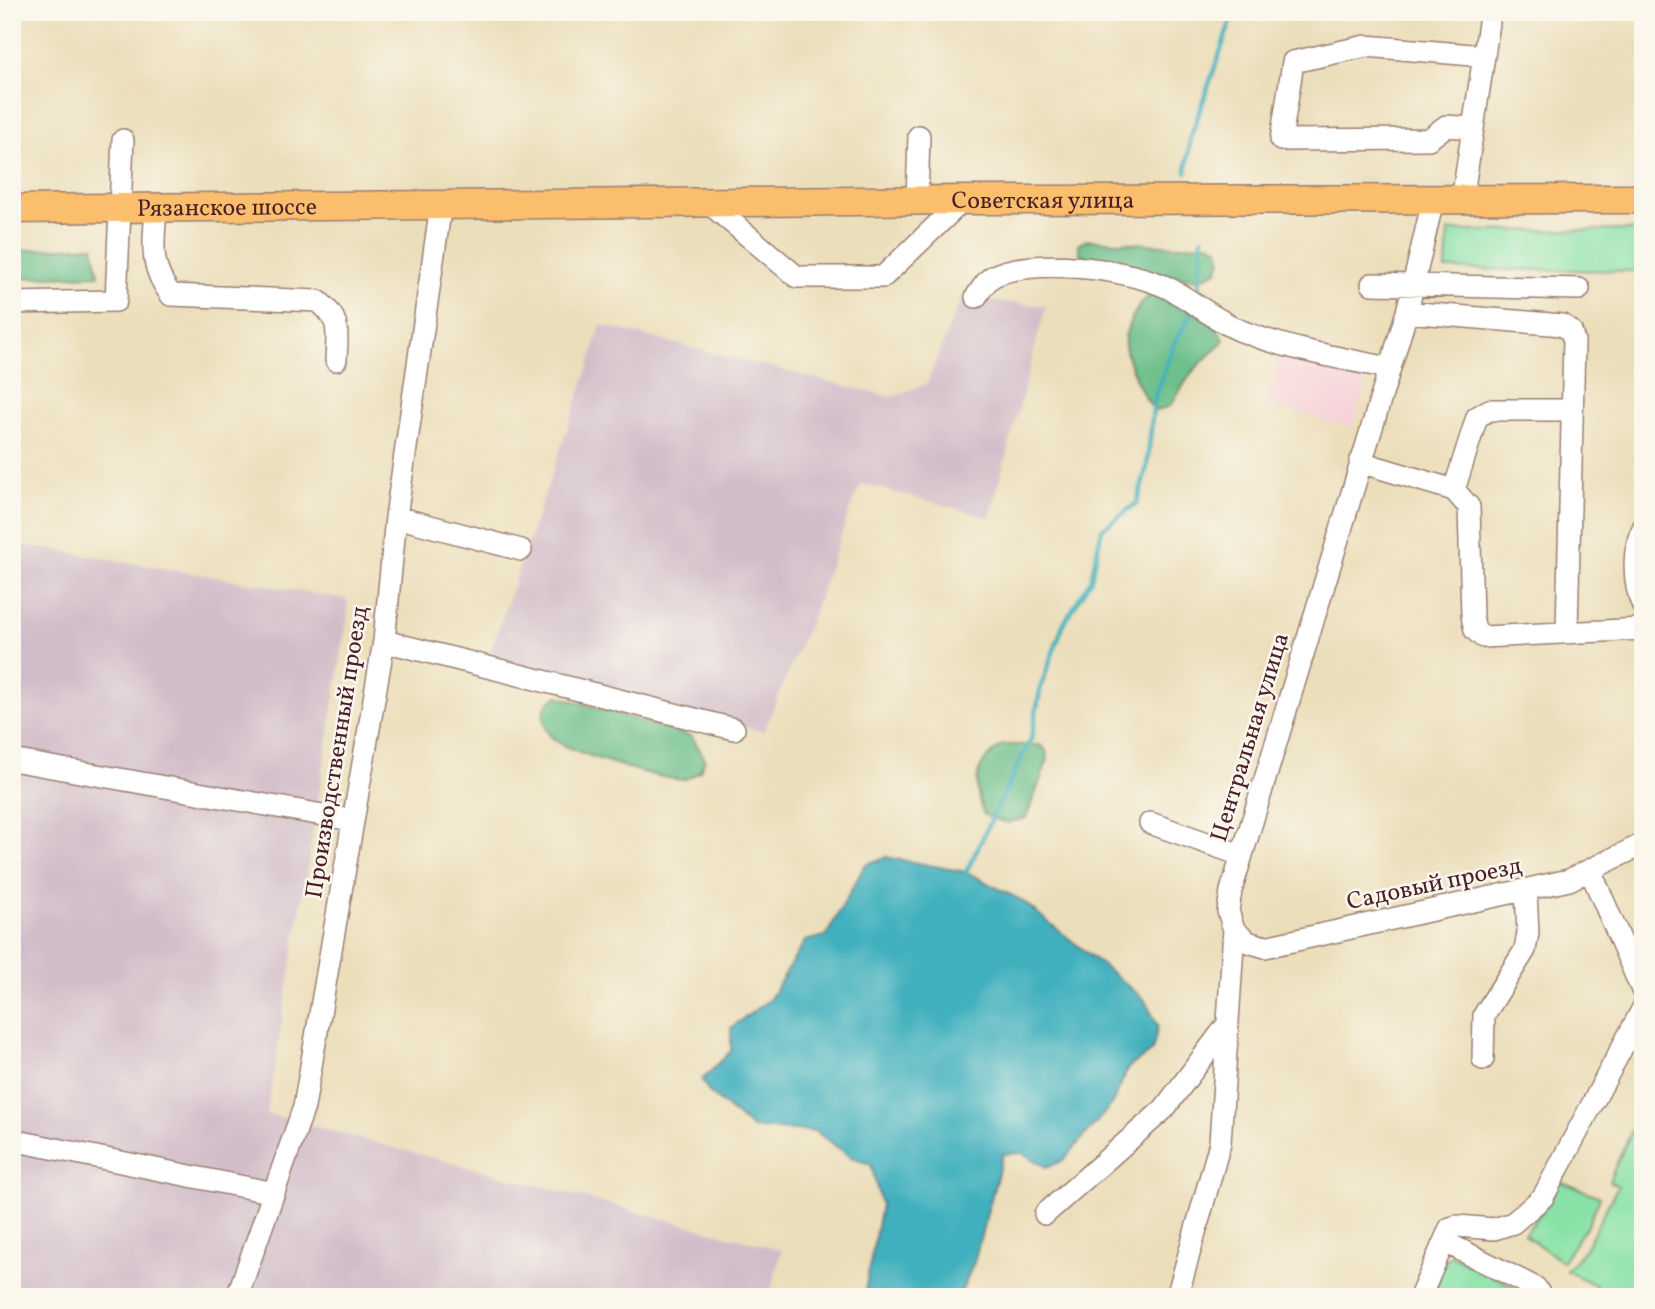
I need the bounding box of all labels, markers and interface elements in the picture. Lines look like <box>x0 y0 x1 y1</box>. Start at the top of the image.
street label: Советская улица <box>951 185 1134 219</box>
street label: Рязанское шоссе <box>137 191 317 227</box>
street label: Производственный проезд <box>298 603 378 901</box>
street label: Центральная улица <box>1203 629 1299 846</box>
street label: Садовый проезд <box>1344 850 1526 920</box>

